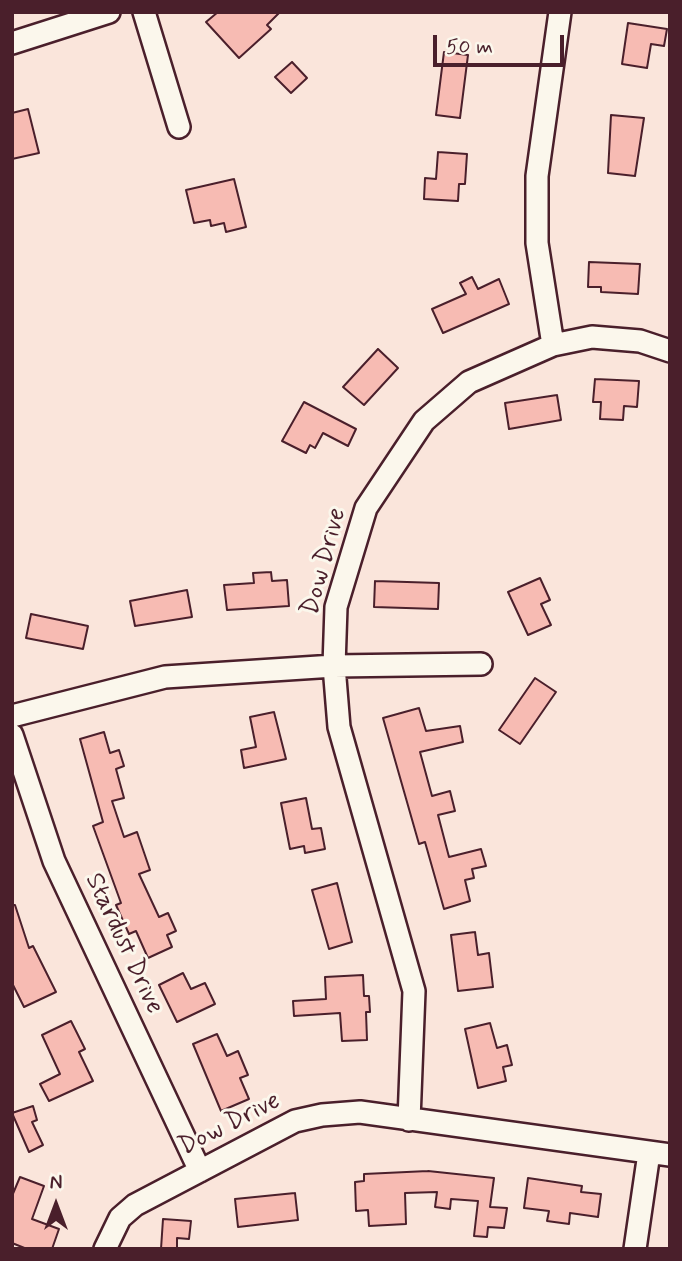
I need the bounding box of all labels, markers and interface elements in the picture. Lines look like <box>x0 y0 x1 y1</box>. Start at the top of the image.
scale bar <box>437 21 568 65</box>
text: 50 m <box>446 33 493 61</box>
street label: Dow Drive <box>296 505 354 619</box>
street label: Stardust Drive <box>77 869 169 1019</box>
street label: Dow Drive <box>174 1086 286 1164</box>
north arrow <box>21 1170 91 1240</box>
text: N <box>50 1171 62 1196</box>

